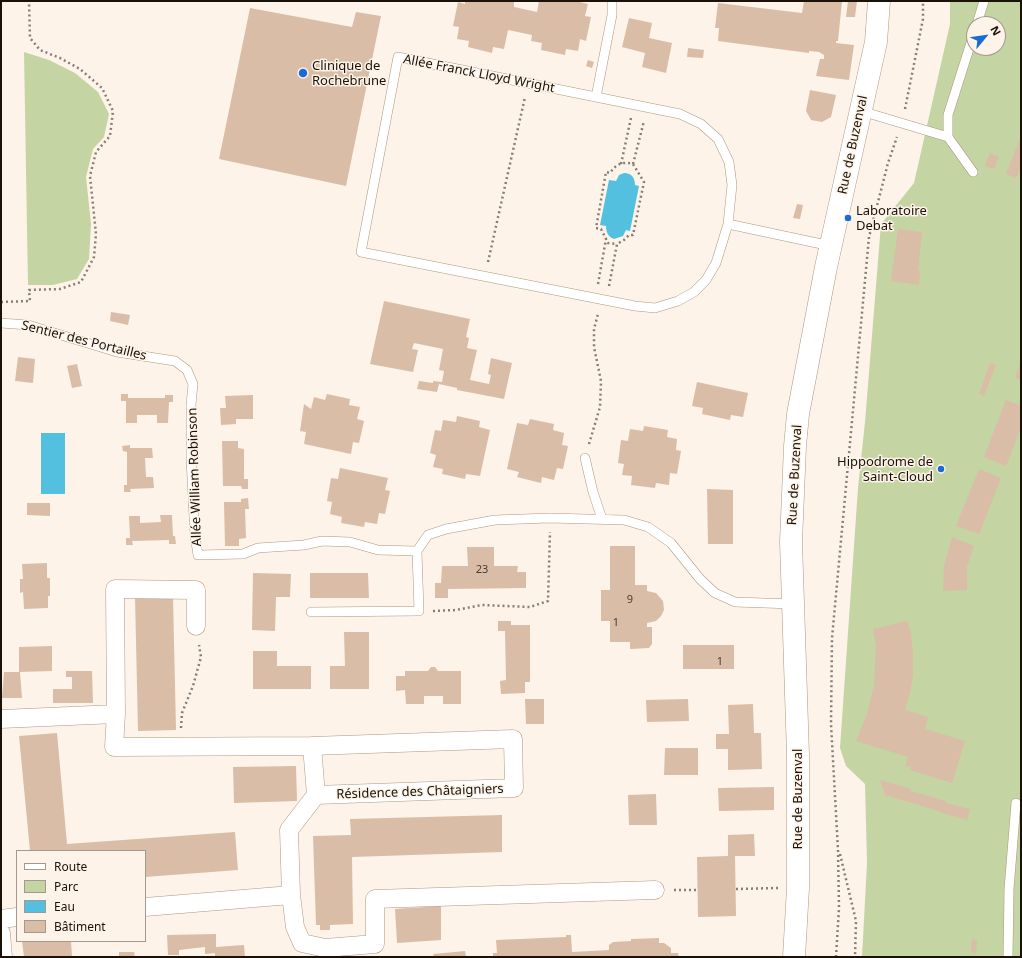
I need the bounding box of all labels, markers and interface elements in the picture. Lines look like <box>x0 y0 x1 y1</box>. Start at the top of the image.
north arrow <box>966 16 1006 56</box>
text: N <box>987 23 1005 38</box>
street label: Allée Franck Lloyd Wright <box>402 52 556 96</box>
place label: Clinique de Rochebrune <box>312 58 386 89</box>
marker: Clinique de Rochebrune <box>297 67 309 79</box>
street label: Rue de Buzenval <box>835 94 871 196</box>
place label: Laboratoire Debat <box>856 203 927 234</box>
marker: Laboratoire Debat <box>843 213 853 223</box>
street label: Sentier des Portailles <box>20 318 148 364</box>
street label: Allée William Robinson <box>185 407 205 547</box>
street label: Rue de Buzenval <box>785 424 805 526</box>
place label: Hippodrome de Saint-Cloud <box>837 454 933 485</box>
marker: Hippodrome de Saint-Cloud <box>936 464 946 474</box>
house number: 23 <box>476 563 488 577</box>
house number: 9 <box>627 593 633 607</box>
house number: 1 <box>613 616 619 630</box>
house number: 1 <box>717 655 723 669</box>
street label: Rue de Buzenval <box>790 749 806 849</box>
street label: Résidence des Châtaigniers <box>336 781 504 803</box>
legend <box>16 850 146 942</box>
text: Route <box>54 858 87 875</box>
text: Parc <box>54 878 78 895</box>
text: Eau <box>54 898 75 915</box>
text: Bâtiment <box>54 918 106 935</box>

